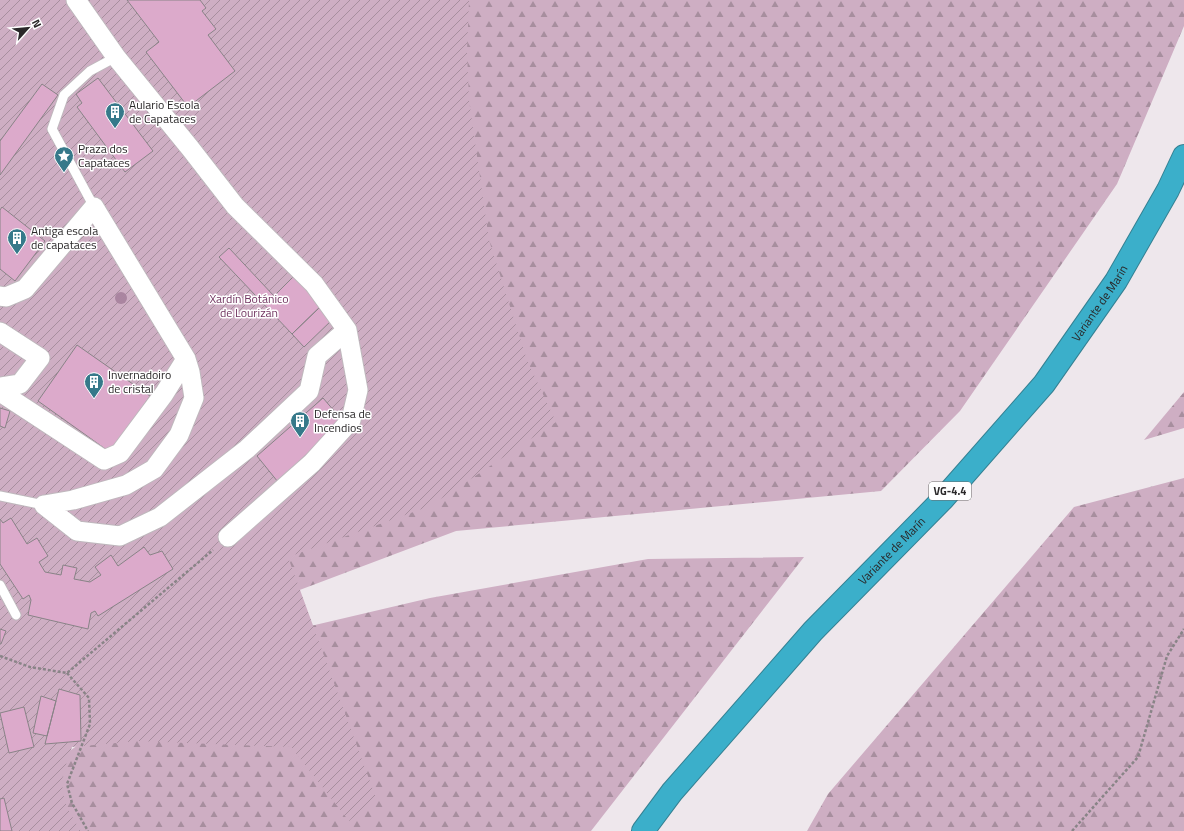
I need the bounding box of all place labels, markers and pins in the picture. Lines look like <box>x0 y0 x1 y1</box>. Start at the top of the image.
place label: Aulario Escola de Capataces <box>129 95 200 128</box>
building icon: Aulario Escola de Capataces <box>104 101 126 129</box>
place label: Praza dos Capataces <box>78 139 130 172</box>
place icon: Praza dos Capataces <box>53 145 75 173</box>
place label: Antiga escola de capataces <box>31 221 98 254</box>
building icon: Antiga escola de capataces <box>6 227 28 255</box>
place label: Invernadoiro de cristal <box>108 365 171 398</box>
building icon: Invernadoiro de cristal <box>83 371 105 399</box>
place label: Defensa de Incendios <box>314 404 371 437</box>
building icon: Defensa de Incendios <box>289 410 311 438</box>

